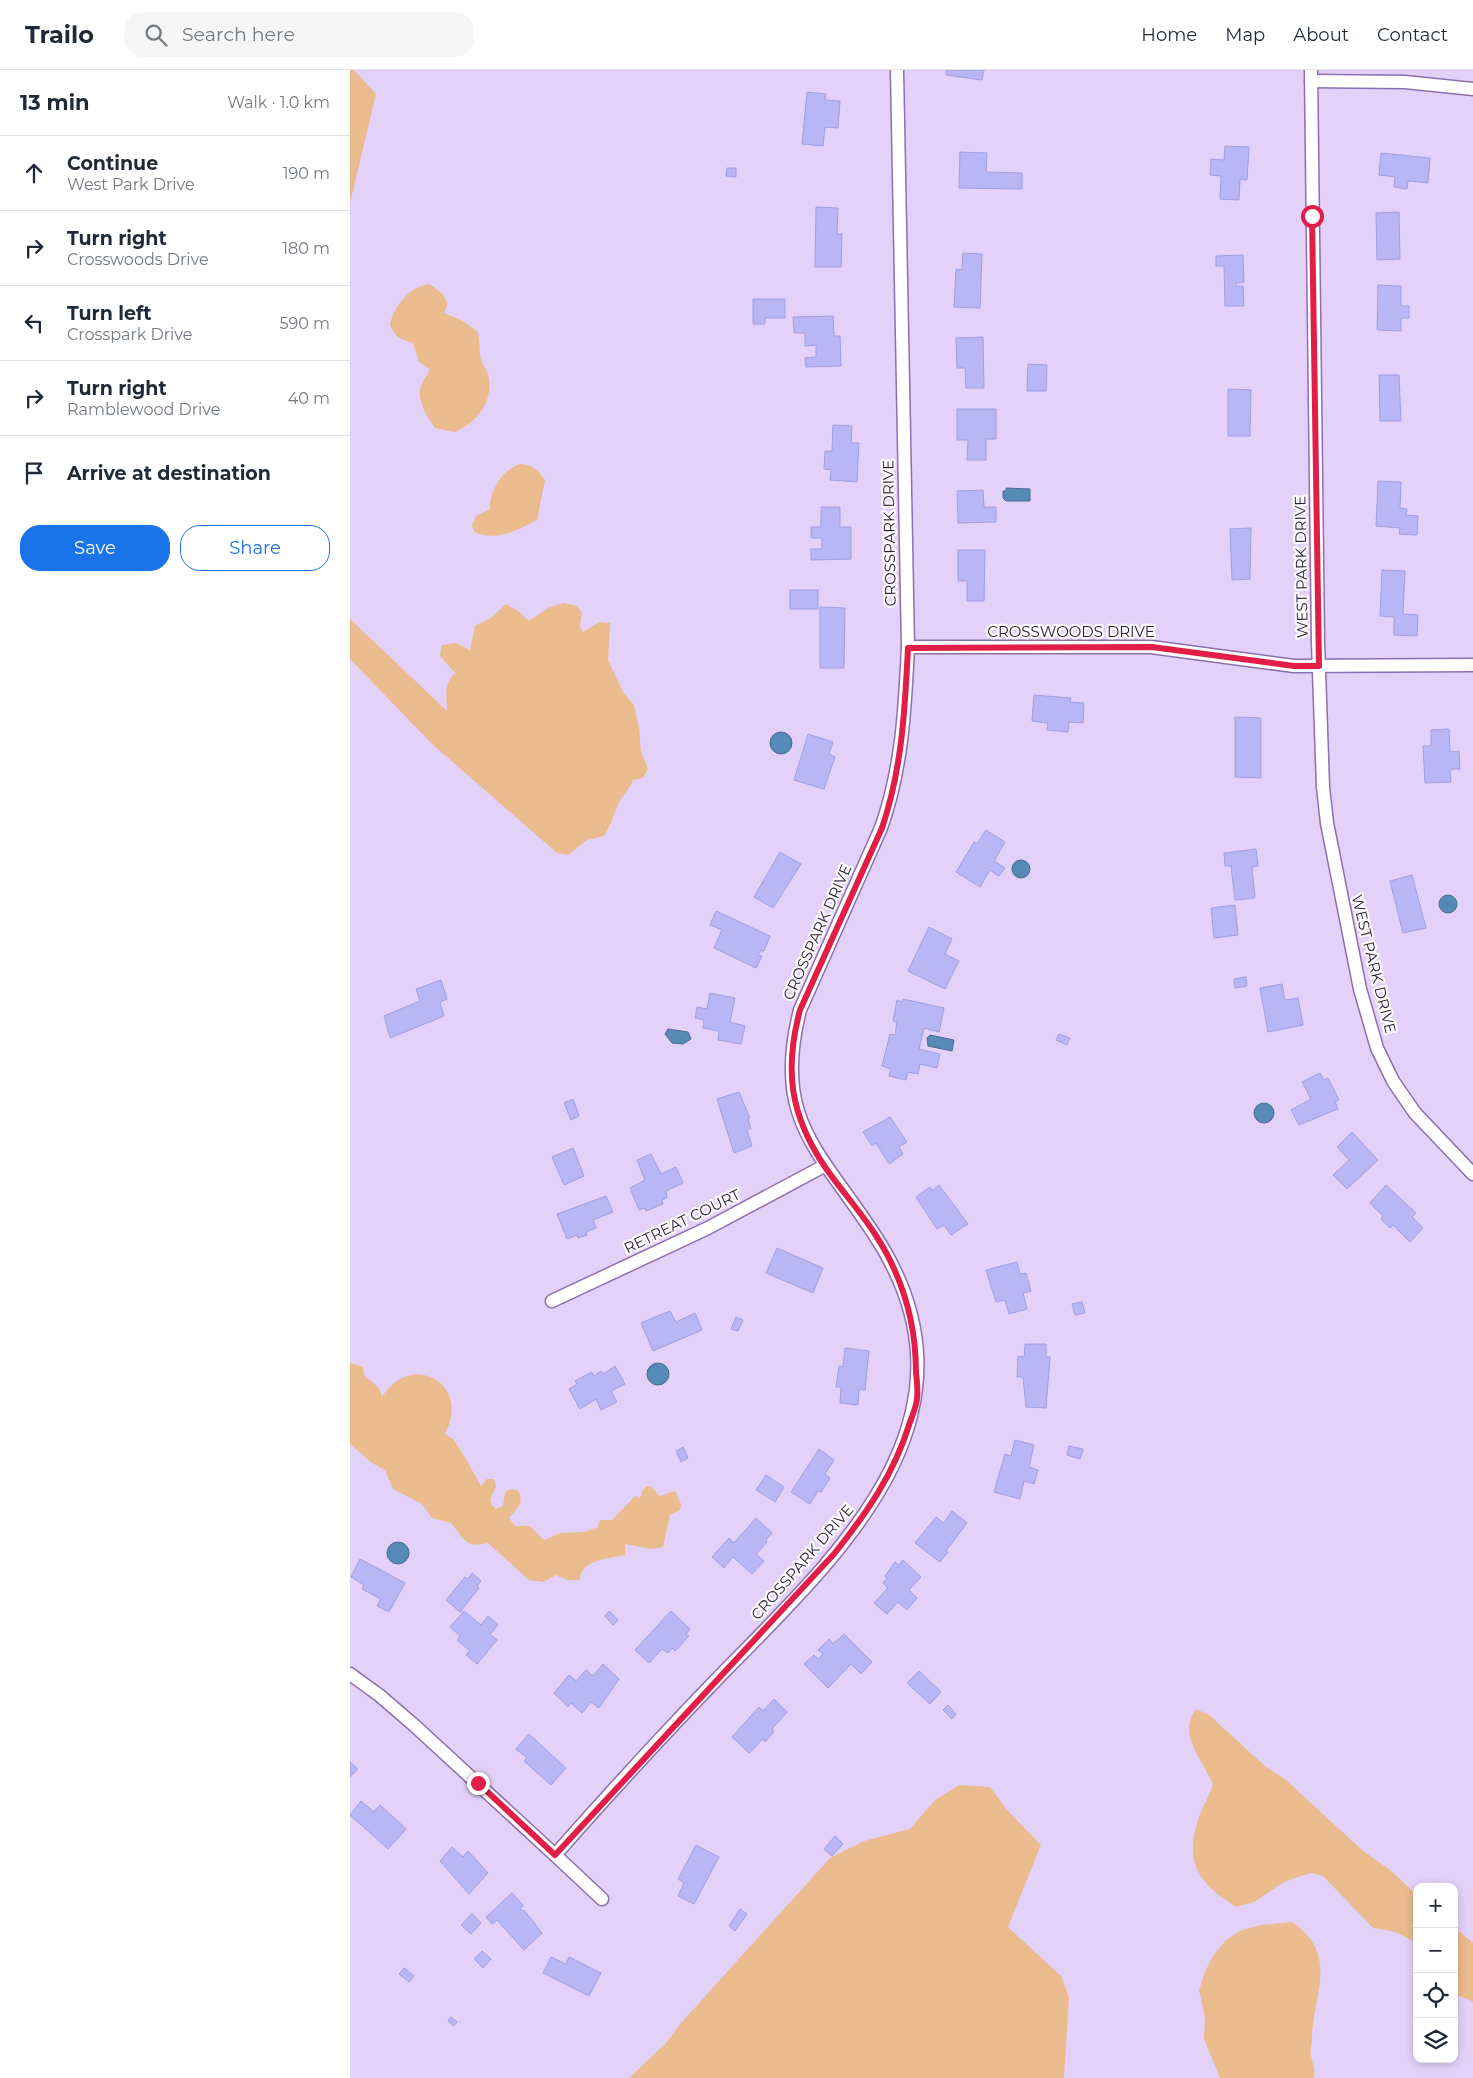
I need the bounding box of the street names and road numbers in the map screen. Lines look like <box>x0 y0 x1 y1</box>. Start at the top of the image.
street label: CROSSPARK DRIVE <box>878 460 900 606</box>
street label: WEST PARK DRIVE <box>1290 496 1312 638</box>
street label: CROSSWOODS DRIVE <box>987 622 1155 641</box>
street label: CROSSPARK DRIVE <box>778 861 856 1003</box>
street label: WEST PARK DRIVE <box>1348 893 1400 1035</box>
street label: RETREAT COURT <box>621 1184 744 1257</box>
street label: CROSSPARK DRIVE <box>747 1500 857 1624</box>

